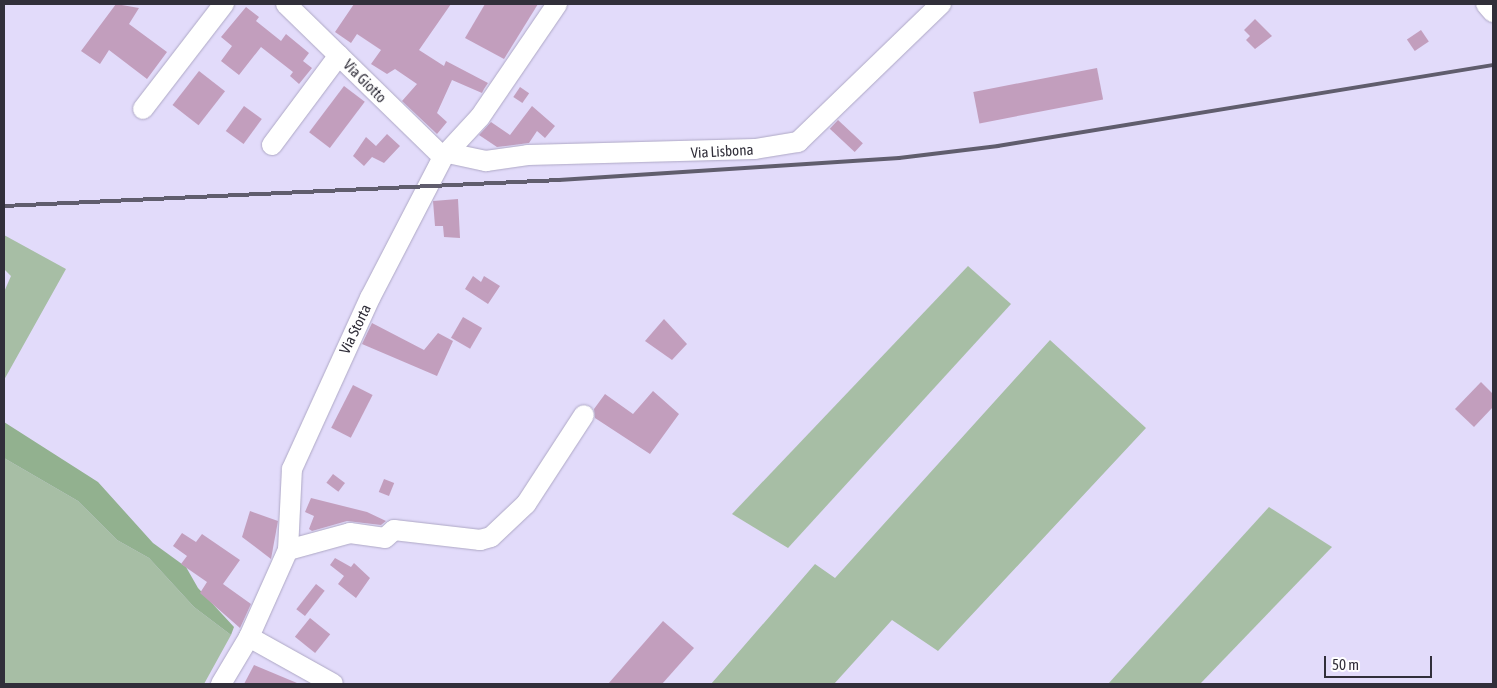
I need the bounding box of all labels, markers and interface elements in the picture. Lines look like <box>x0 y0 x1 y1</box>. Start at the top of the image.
street label: Via Giotto <box>340 56 390 106</box>
street label: Via Lisbona <box>690 140 754 162</box>
street label: Via Storta <box>335 301 375 357</box>
scale bar <box>1327 646 1434 678</box>
text: 50 m <box>1332 656 1359 673</box>

